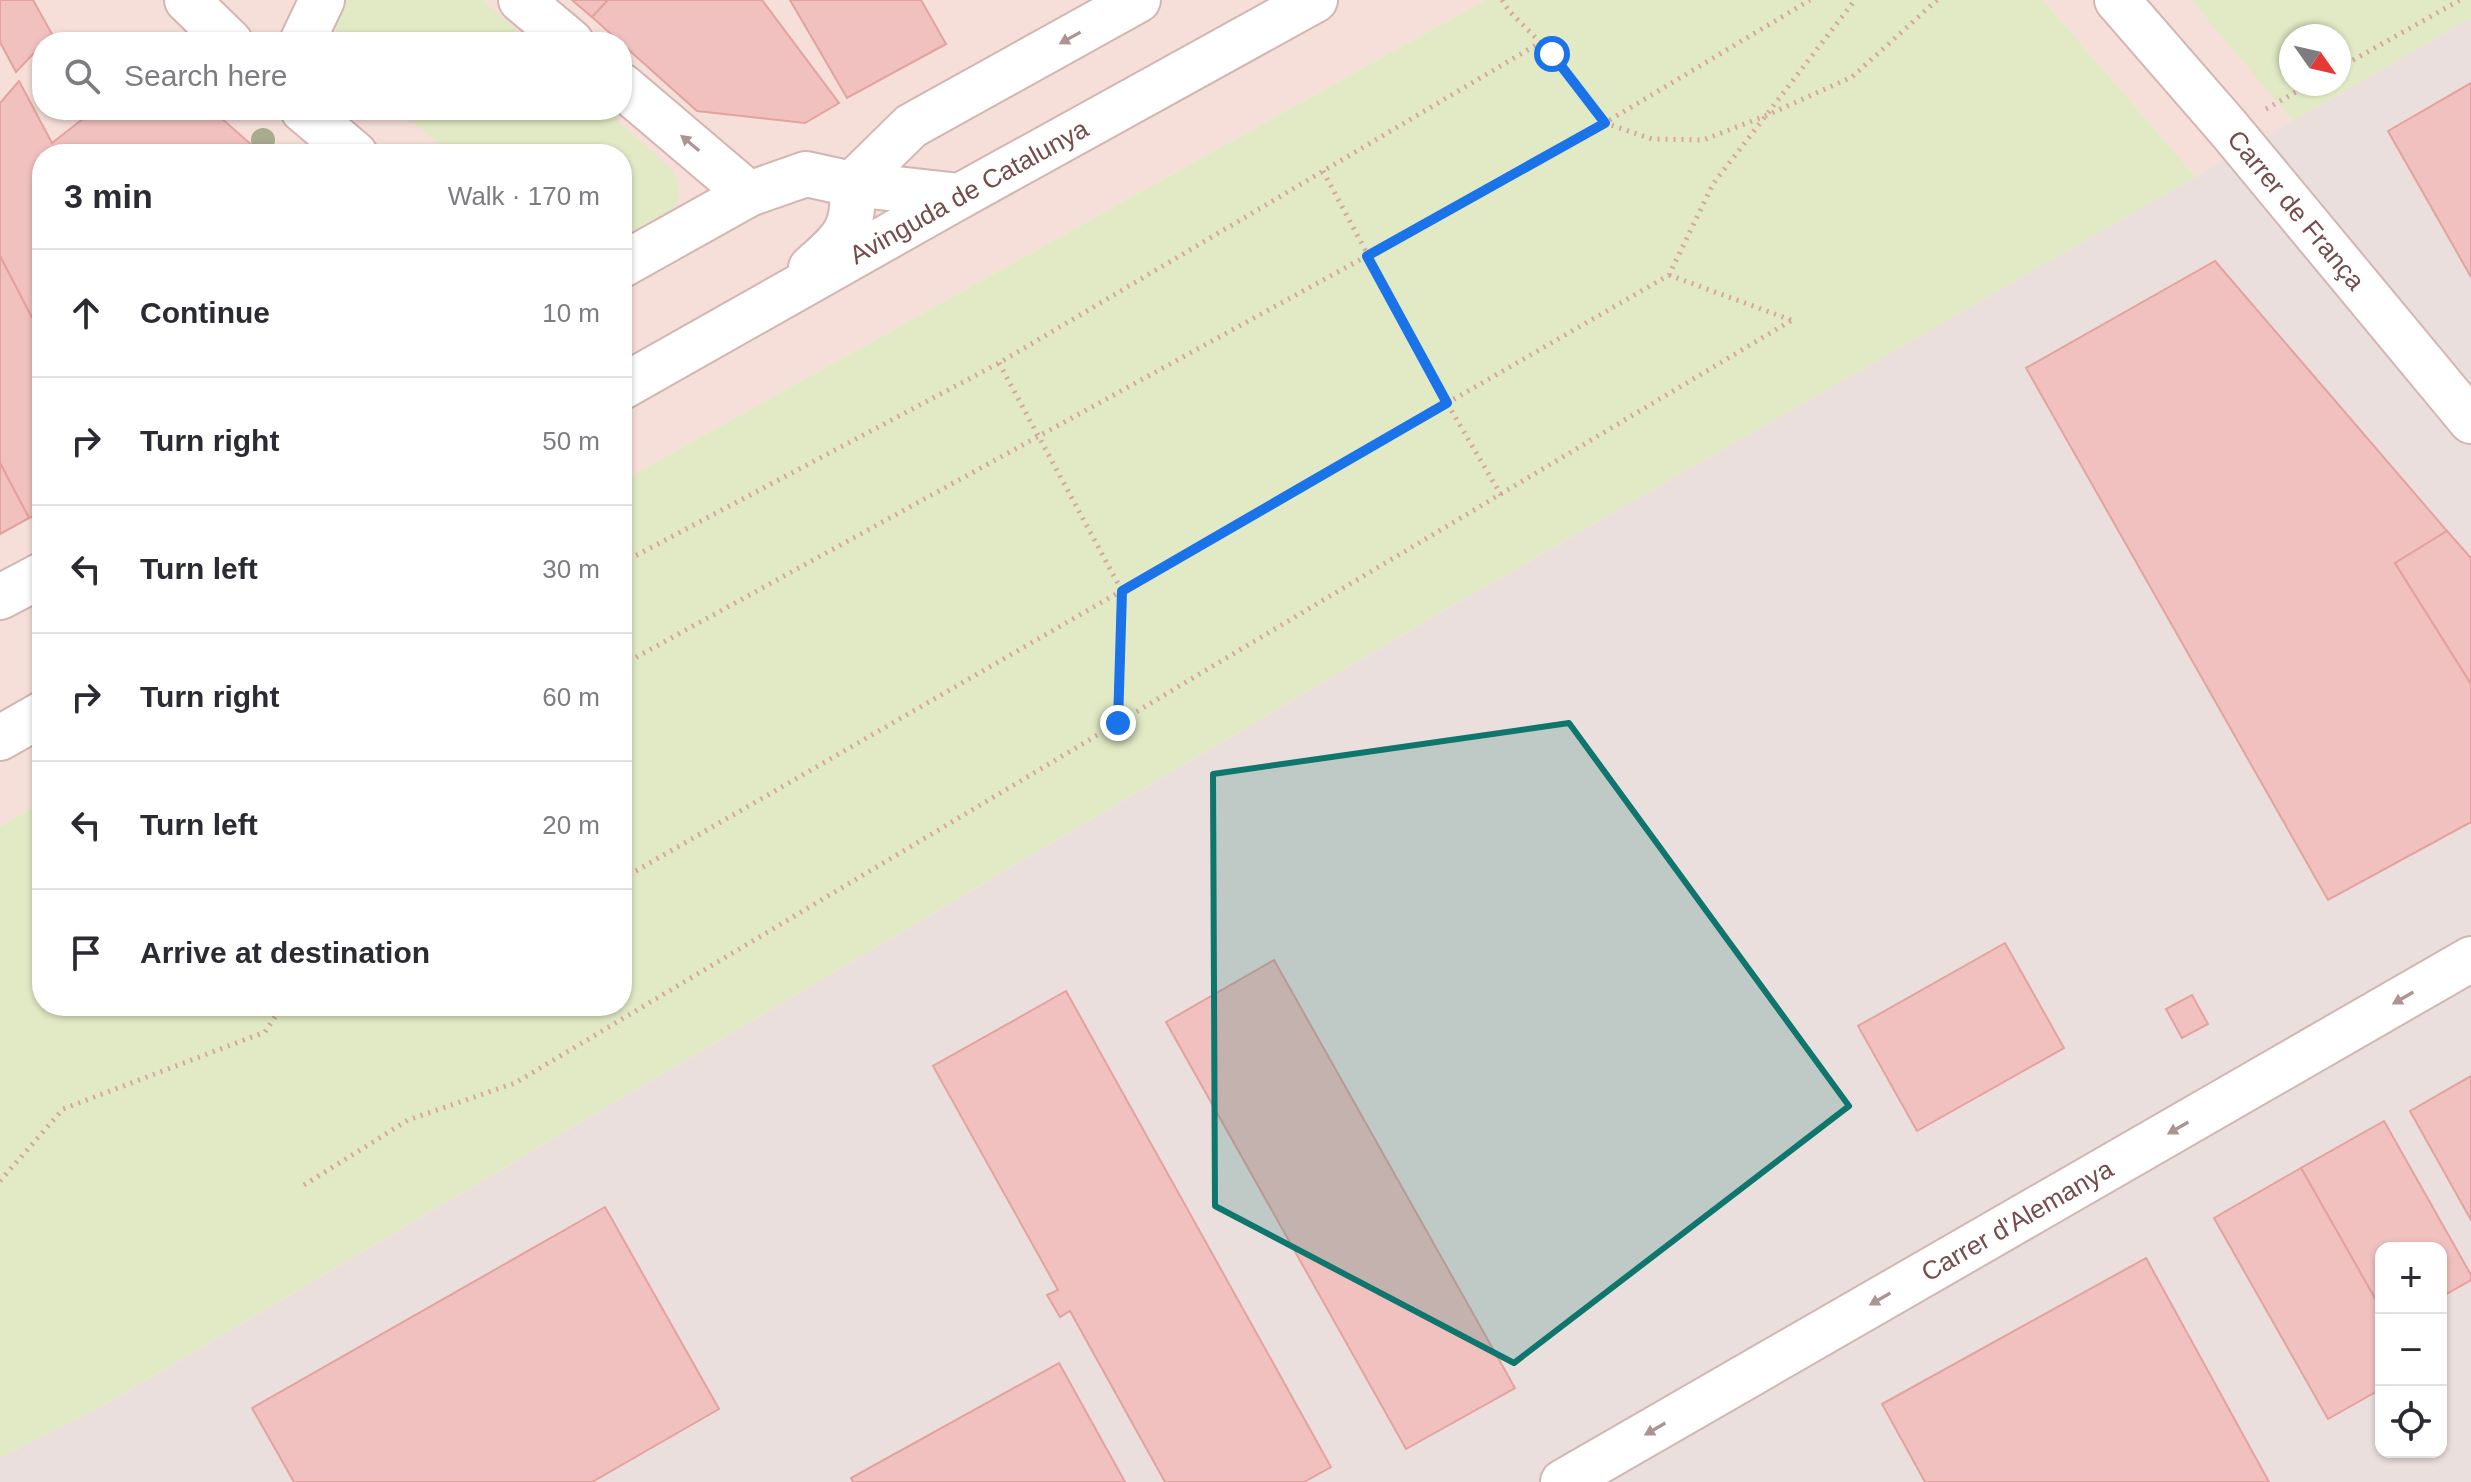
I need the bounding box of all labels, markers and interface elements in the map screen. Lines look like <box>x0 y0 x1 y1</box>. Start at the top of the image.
north arrow <box>2279 24 2351 96</box>
one-way arrow <box>1059 31 1081 45</box>
search box <box>32 32 632 120</box>
route start <box>1534 36 1570 72</box>
icon: search <box>60 54 104 98</box>
text: Search here <box>124 59 287 92</box>
street label: Avinguda de Catalunya <box>844 113 1094 270</box>
street label: Carrer de França <box>2221 124 2371 296</box>
one-way arrow <box>680 135 700 152</box>
text: 3 min <box>64 177 153 215</box>
text: Walk · 170 m <box>448 181 600 211</box>
icon: ahead <box>64 291 108 335</box>
text: Continue <box>140 296 270 329</box>
text: 10 m <box>542 298 600 328</box>
icon: right <box>64 419 108 463</box>
text: Turn right <box>140 424 279 457</box>
text: 50 m <box>542 426 600 456</box>
icon: left <box>64 547 108 591</box>
text: Turn left <box>140 552 258 585</box>
text: 30 m <box>542 554 600 584</box>
icon: right <box>64 675 108 719</box>
text: Turn right <box>140 680 279 713</box>
text: 60 m <box>542 682 600 712</box>
route end <box>1100 705 1136 741</box>
icon: left <box>64 803 108 847</box>
text: Turn left <box>140 808 258 841</box>
text: 20 m <box>542 810 600 840</box>
icon: arrive <box>64 931 108 975</box>
text: Arrive at destination <box>140 936 430 969</box>
one-way arrow <box>2392 991 2415 1005</box>
one-way arrow <box>2167 1121 2189 1135</box>
street label: Carrer d'Alemanya <box>1916 1153 2119 1287</box>
map controls <box>2375 1242 2447 1458</box>
button: + <box>2375 1242 2447 1314</box>
one-way arrow <box>1869 1292 1891 1306</box>
button: − <box>2375 1314 2447 1386</box>
button: locate <box>2375 1386 2447 1458</box>
one-way arrow <box>1644 1422 1666 1436</box>

